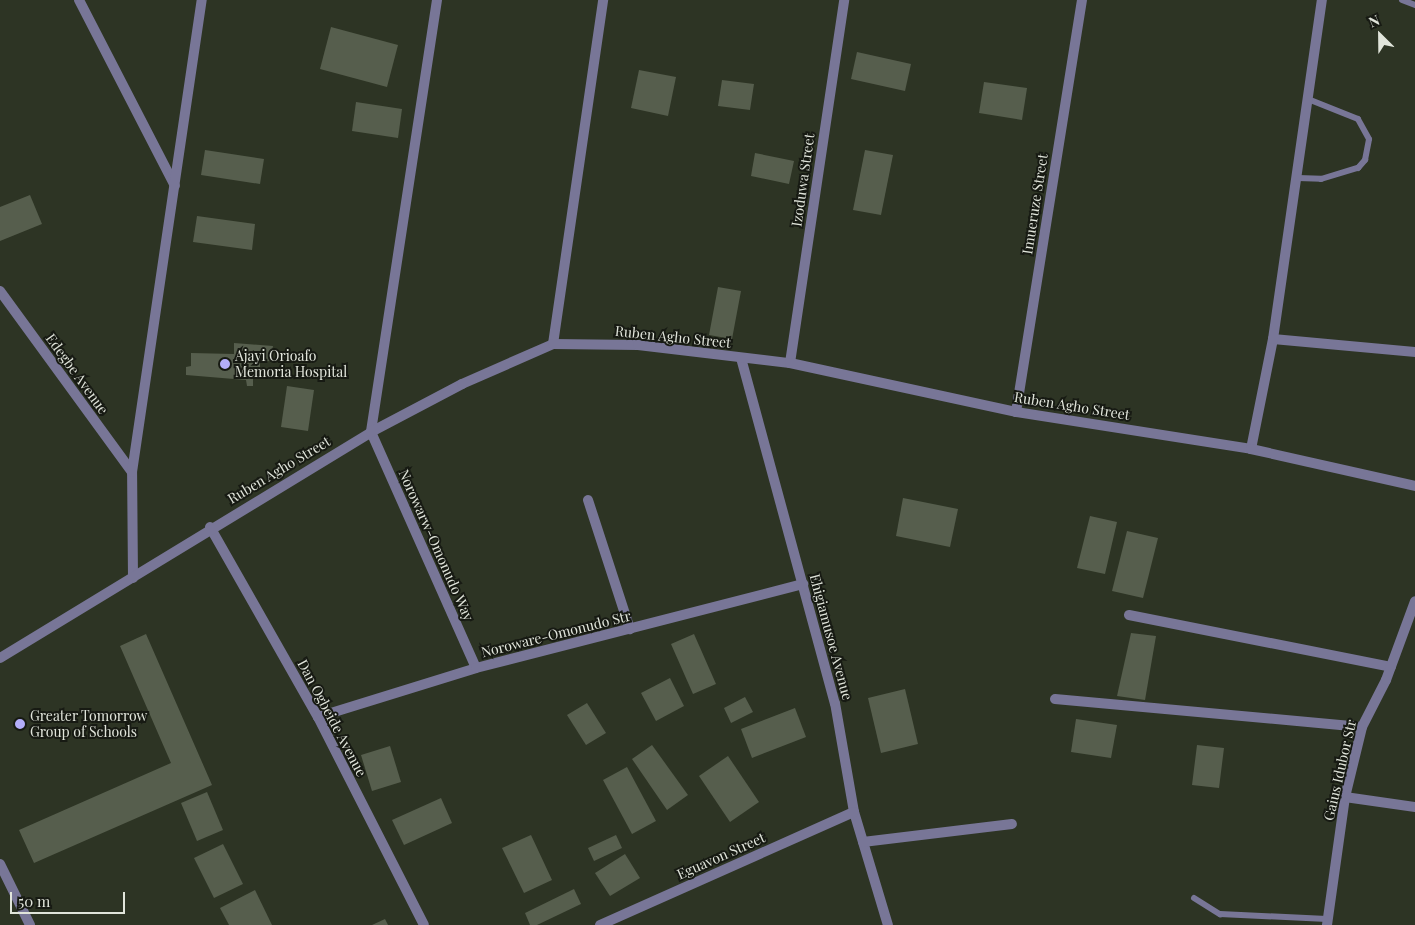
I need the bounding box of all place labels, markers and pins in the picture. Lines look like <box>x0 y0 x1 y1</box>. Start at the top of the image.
place label: Ajayi Orioafo Memoria Hospital <box>235 348 347 381</box>
marker: Ajayi Orioafo Memoria Hospital <box>219 358 231 370</box>
place label: Greater Tomorrow Group of Schools <box>30 708 148 740</box>
marker: Greater Tomorrow Group of Schools <box>14 718 26 730</box>

